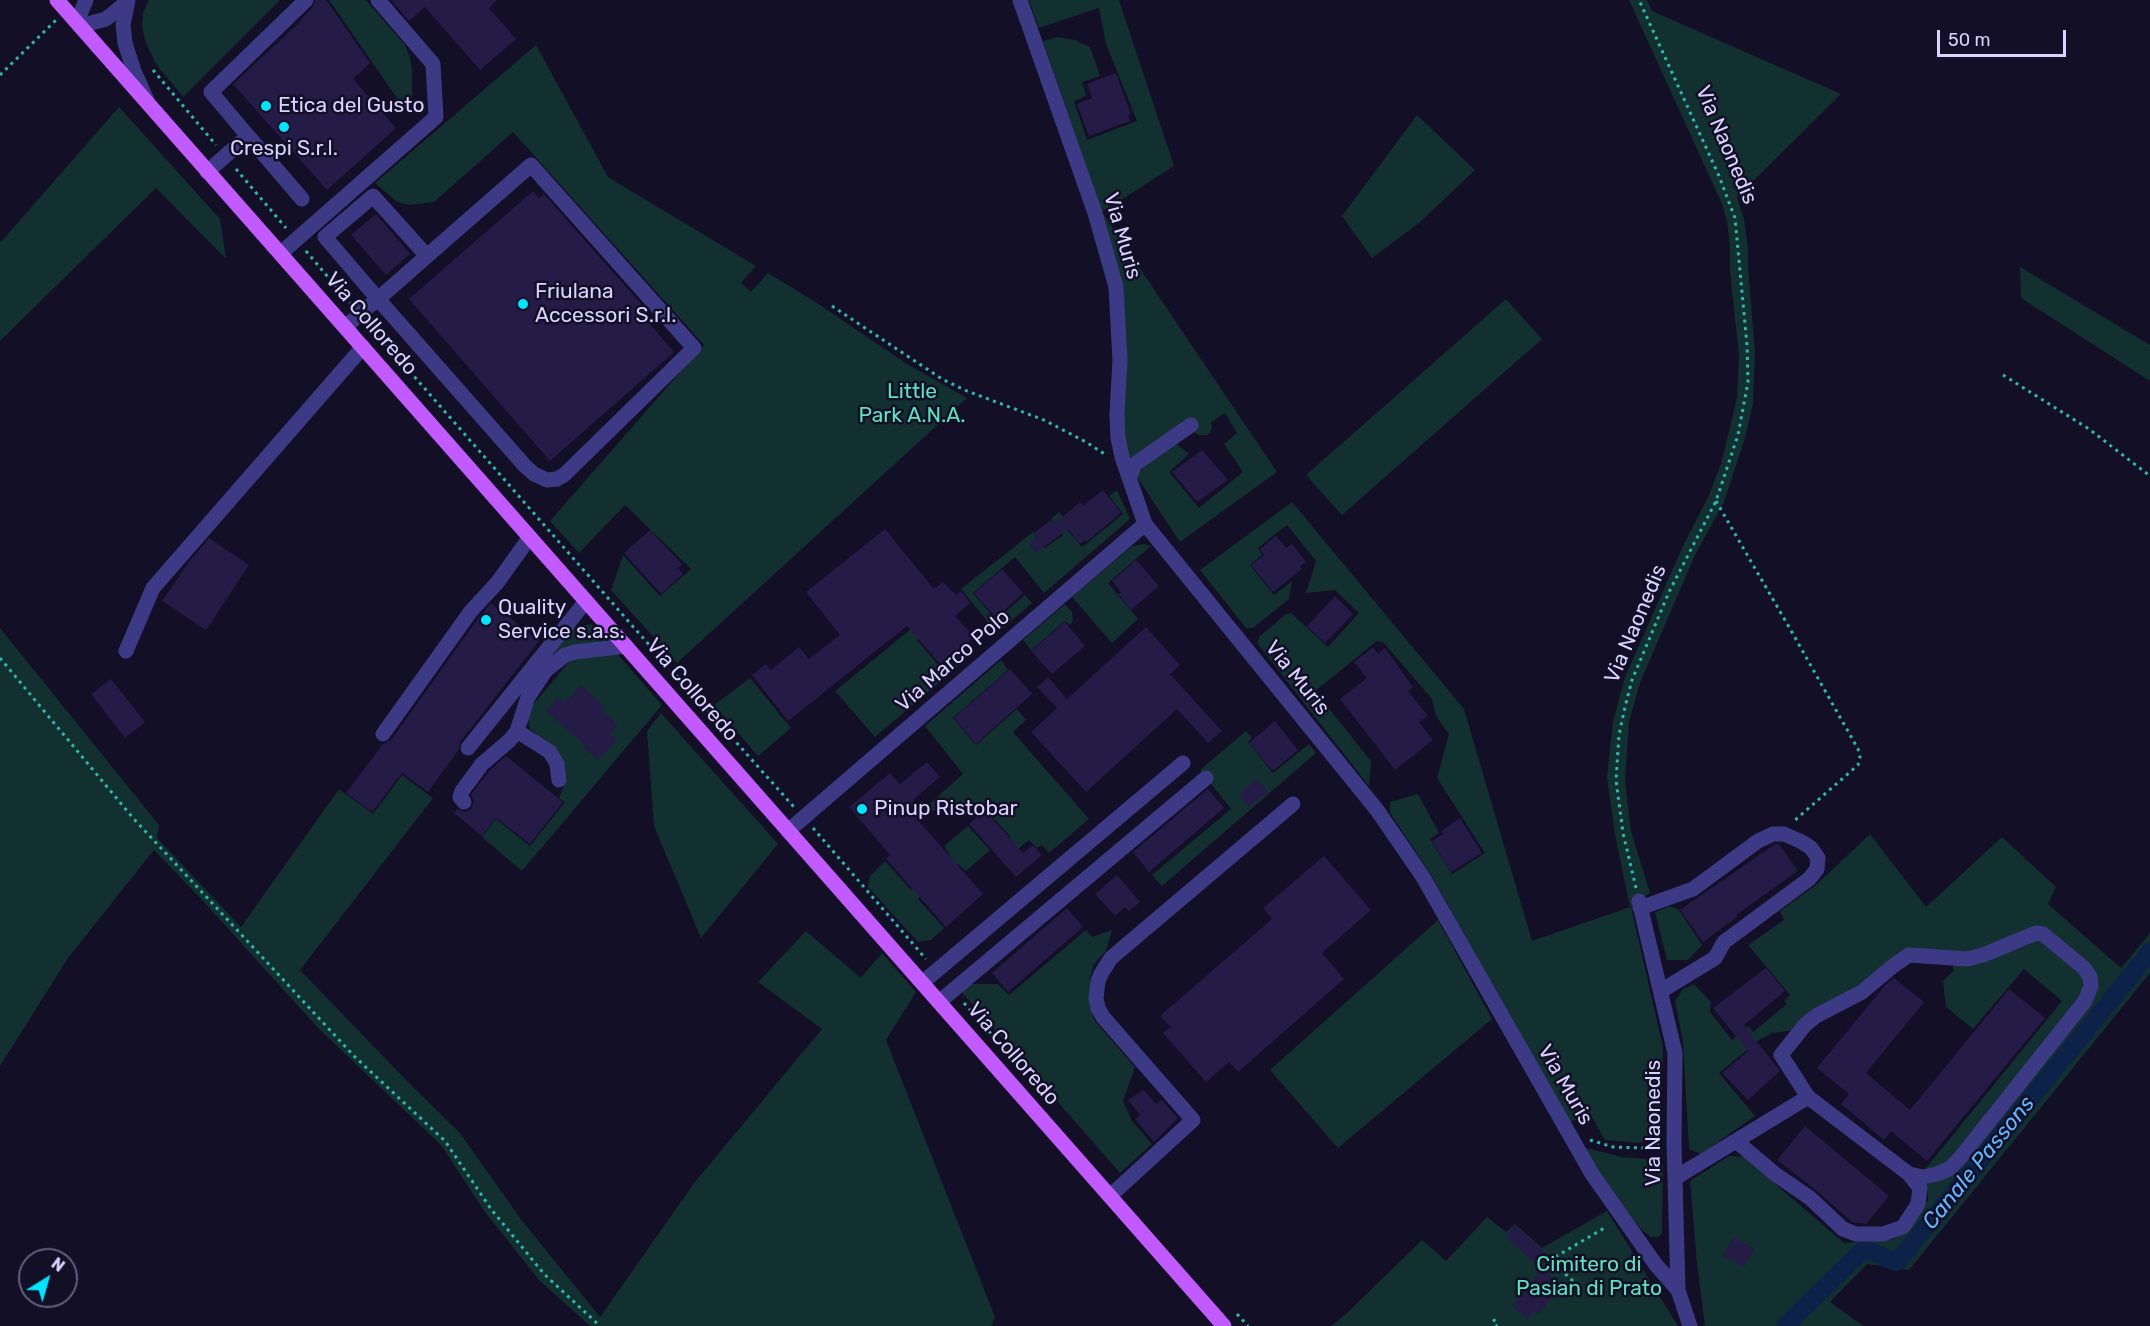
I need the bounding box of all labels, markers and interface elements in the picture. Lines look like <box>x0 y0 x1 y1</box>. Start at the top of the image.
scale bar <box>1940 18 2069 56</box>
text: 50 m <box>1948 29 1991 51</box>
street label: Via Naonedis <box>1690 82 1762 208</box>
place label: Etica del Gusto <box>278 93 425 119</box>
marker: Etica del Gusto <box>259 99 273 113</box>
marker: Crespi S.r.l. <box>277 120 291 134</box>
place label: Crespi S.r.l. <box>230 136 338 162</box>
street label: Via Muris <box>1098 190 1146 282</box>
street label: Via Colloredo <box>320 267 422 381</box>
place label: Friulana Accessori S.r.l. <box>535 279 676 329</box>
marker: Friulana Accessori S.r.l. <box>516 297 530 311</box>
park label: Little Park A.N.A. <box>858 379 966 429</box>
street label: Via Naonedis <box>1600 561 1672 687</box>
place label: Quality Service s.a.s. <box>498 595 625 645</box>
street label: Via Marco Polo <box>891 605 1015 717</box>
marker: Quality Service s.a.s. <box>479 613 493 627</box>
street label: Via Colloredo <box>641 633 743 747</box>
street label: Via Muris <box>1259 636 1335 720</box>
place label: Pinup Ristobar <box>874 796 1017 822</box>
marker: Pinup Ristobar <box>855 802 869 816</box>
street label: Via Colloredo <box>962 997 1064 1111</box>
street label: Via Muris <box>1532 1040 1598 1130</box>
street label: Via Naonedis <box>1641 1060 1667 1186</box>
water label: Canale Passons <box>1917 1091 2041 1235</box>
north arrow <box>18 1248 78 1308</box>
park label: Cimitero di Pasian di Prato <box>1516 1252 1662 1302</box>
text: N <box>48 1254 68 1276</box>

